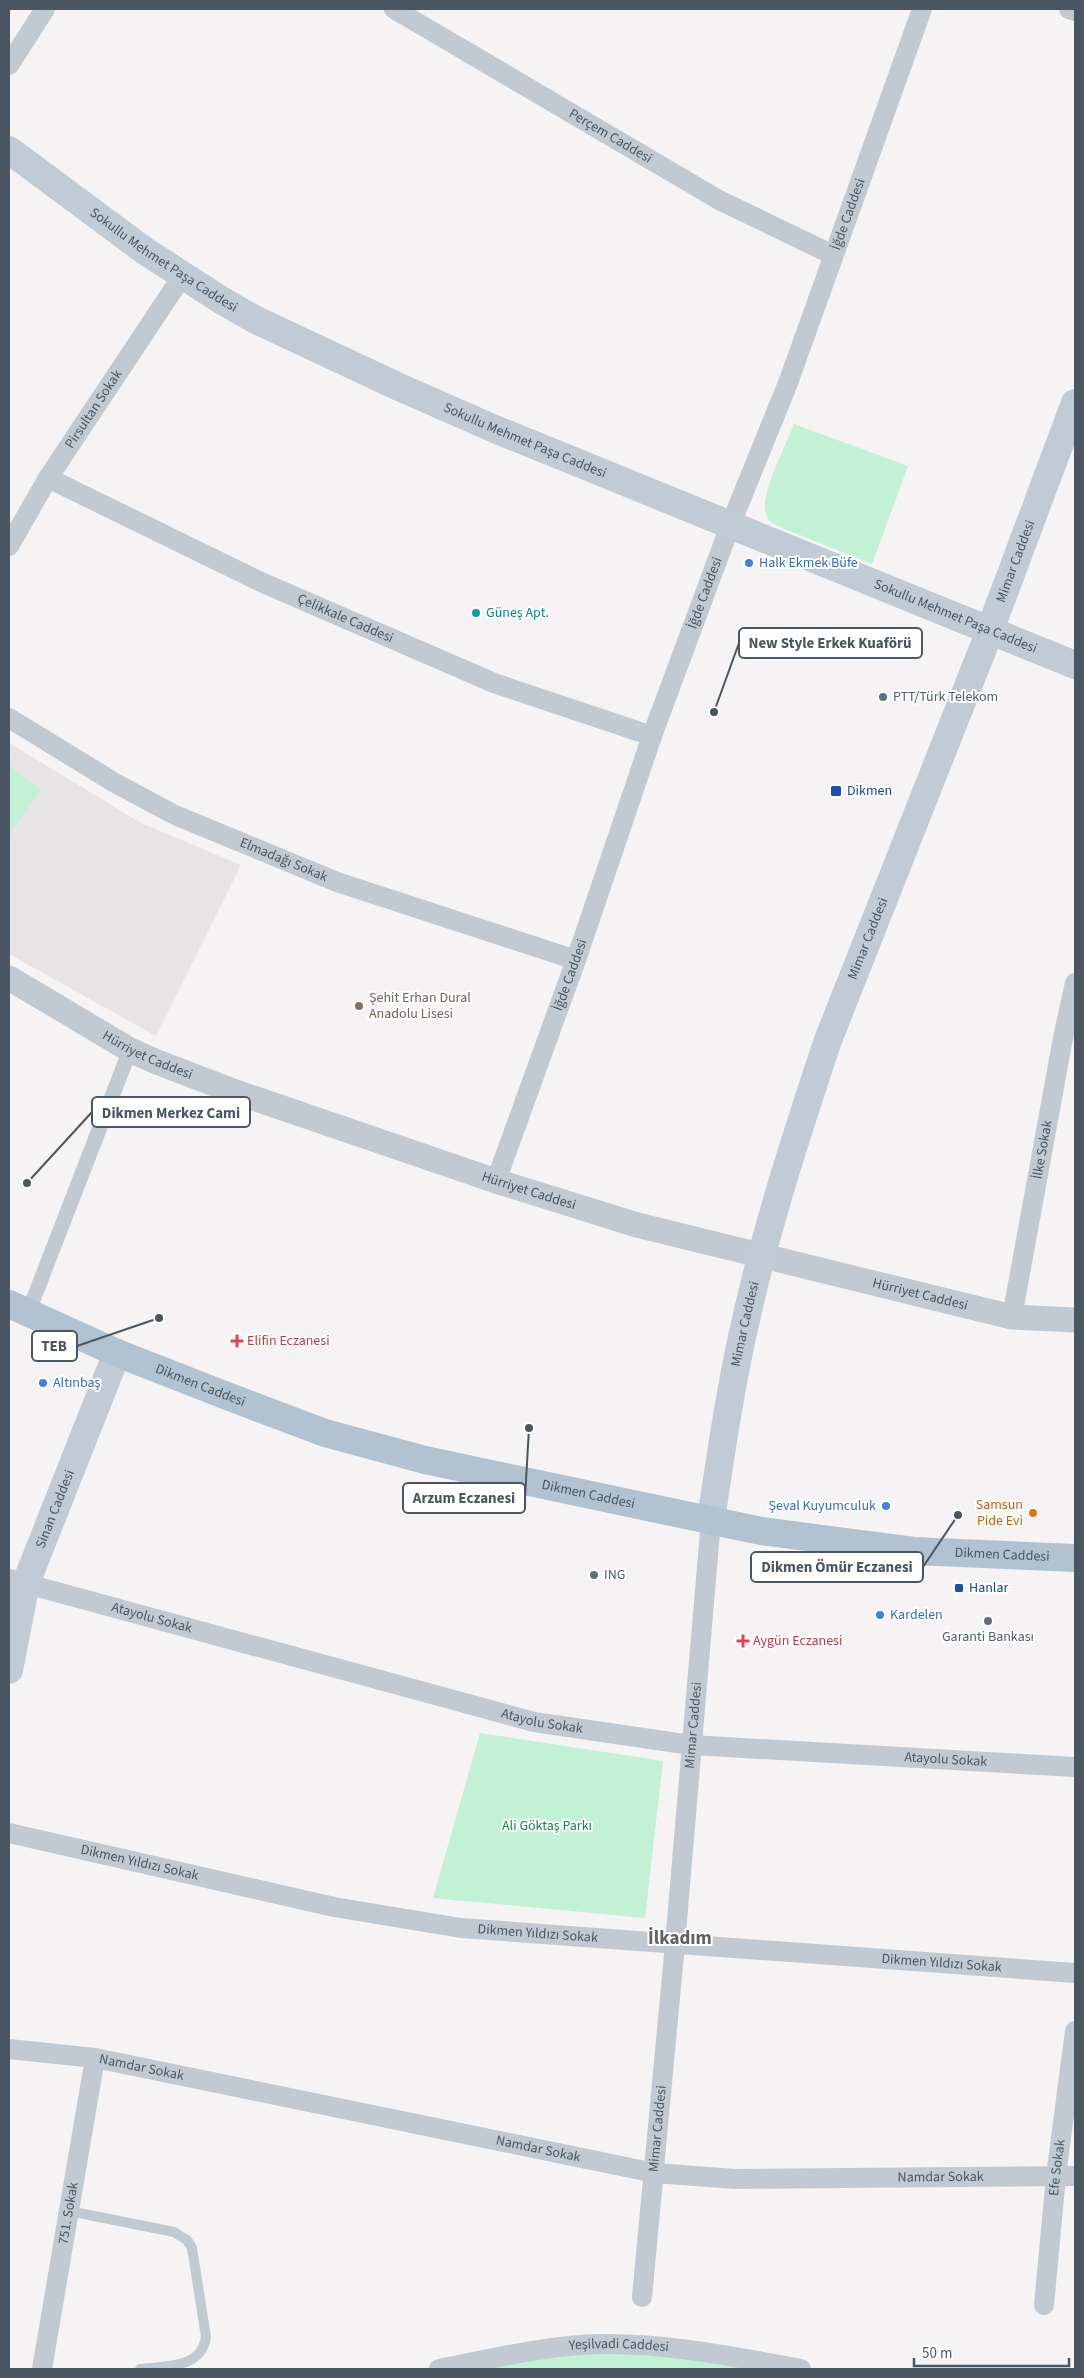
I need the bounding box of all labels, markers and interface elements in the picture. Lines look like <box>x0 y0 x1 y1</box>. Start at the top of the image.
street label: Perçem Caddesi <box>565 104 656 169</box>
street label: İğde Caddesi <box>826 176 870 253</box>
street label: Sokullu Mehmet Paşa Caddesi <box>85 203 241 317</box>
street label: Pirsultan Sokak <box>60 366 127 453</box>
street label: Sokullu Mehmet Paşa Caddesi <box>440 398 609 483</box>
street label: Mimar Caddesi <box>991 517 1040 606</box>
place label: Halk Ekmek Büfe <box>759 553 858 573</box>
street label: İğde Caddesi <box>683 554 728 632</box>
marker: Halk Ekmek Büfe <box>743 557 755 569</box>
street label: Sokullu Mehmet Paşa Caddesi <box>871 574 1040 659</box>
street label: Çelikkale Caddesi <box>294 589 397 648</box>
place label: Güneş Apt. <box>486 603 549 623</box>
marker: Güneş Apt. <box>470 607 482 619</box>
callout: New Style Erkek Kuaförü <box>739 628 922 658</box>
text: New Style Erkek Kuaförü <box>748 633 912 654</box>
place label: PTT/Türk Telekom <box>893 687 998 707</box>
marker: PTT/Türk Telekom <box>877 691 889 703</box>
place label: Dikmen <box>847 781 892 801</box>
marker: Dikmen <box>829 784 843 798</box>
street label: Elmadağı Sokak <box>237 833 331 887</box>
street label: Mimar Caddesi <box>843 895 893 983</box>
street label: İğde Caddesi <box>548 936 592 1014</box>
place label: Şehit Erhan Dural Anadolu Lisesi <box>369 988 471 1024</box>
marker: Şehit Erhan Dural Anadolu Lisesi <box>353 1000 365 1012</box>
street label: Hürriyet Caddesi <box>99 1026 196 1085</box>
callout: Dikmen Merkez Cami <box>92 1097 250 1127</box>
text: Dikmen Merkez Cami <box>102 1103 240 1124</box>
street label: İlke Sokak <box>1027 1119 1058 1181</box>
street label: Hürriyet Caddesi <box>479 1167 578 1215</box>
street label: Hürriyet Caddesi <box>870 1273 970 1316</box>
street label: Mimar Caddesi <box>726 1279 765 1368</box>
callout: TEB <box>32 1331 77 1361</box>
place label: Elifin Eczanesi <box>247 1331 330 1351</box>
marker: Elifin Eczanesi <box>231 1335 243 1347</box>
text: TEB <box>41 1336 67 1357</box>
street label: Dikmen Caddesi <box>152 1359 248 1412</box>
place label: Altınbaş <box>53 1373 101 1393</box>
marker: Altınbaş <box>37 1377 49 1389</box>
street label: Sinan Caddesi <box>31 1467 80 1552</box>
street label: Dikmen Caddesi <box>540 1475 637 1514</box>
callout: Arzum Eczanesi <box>403 1483 525 1513</box>
text: Arzum Eczanesi <box>412 1488 515 1509</box>
place label: Samsun Pide Evi <box>976 1495 1023 1531</box>
place label: Şeval Kuyumculuk <box>768 1496 876 1516</box>
marker: Şeval Kuyumculuk <box>880 1500 892 1512</box>
marker: Samsun Pide Evi <box>1027 1507 1039 1519</box>
street label: Dikmen Caddesi <box>954 1543 1050 1567</box>
callout: Dikmen Ömür Eczanesi <box>751 1552 923 1582</box>
text: Dikmen Ömür Eczanesi <box>761 1557 913 1578</box>
place label: ING <box>604 1565 625 1585</box>
marker: ING <box>588 1569 600 1581</box>
place label: Hanlar <box>969 1578 1008 1598</box>
marker: Hanlar <box>953 1582 965 1594</box>
street label: Atayolu Sokak <box>109 1597 194 1638</box>
place label: Kardelen <box>890 1605 943 1625</box>
marker: Kardelen <box>874 1609 886 1621</box>
marker: Garanti Bankası <box>982 1615 994 1627</box>
place label: Garanti Bankası <box>942 1627 1034 1647</box>
place label: Aygün Eczanesi <box>753 1631 842 1651</box>
marker: Aygün Eczanesi <box>737 1635 749 1647</box>
street label: Mimar Caddesi <box>680 1681 707 1769</box>
street label: Atayolu Sokak <box>499 1704 584 1739</box>
street label: Atayolu Sokak <box>904 1747 988 1772</box>
park label: Ali Göktaş Parkı <box>502 1816 592 1836</box>
street label: Dikmen Yıldızı Sokak <box>79 1840 201 1886</box>
street label: Dikmen Yıldızı Sokak <box>477 1919 599 1948</box>
district label: İlkadım <box>648 1925 712 1952</box>
street label: Dikmen Yıldızı Sokak <box>881 1949 1003 1978</box>
street label: Namdar Sokak <box>97 2049 186 2086</box>
street label: Mimar Caddesi <box>644 2085 672 2173</box>
street label: Namdar Sokak <box>494 2131 583 2168</box>
street label: Efe Sokak <box>1044 2138 1071 2197</box>
street label: Namdar Sokak <box>897 2167 984 2188</box>
street label: 751. Sokak <box>53 2180 84 2246</box>
street label: Yeşilvadi Caddesi <box>567 2334 670 2357</box>
scale bar <box>914 2336 1069 2368</box>
text: 50 m <box>922 2343 952 2364</box>

